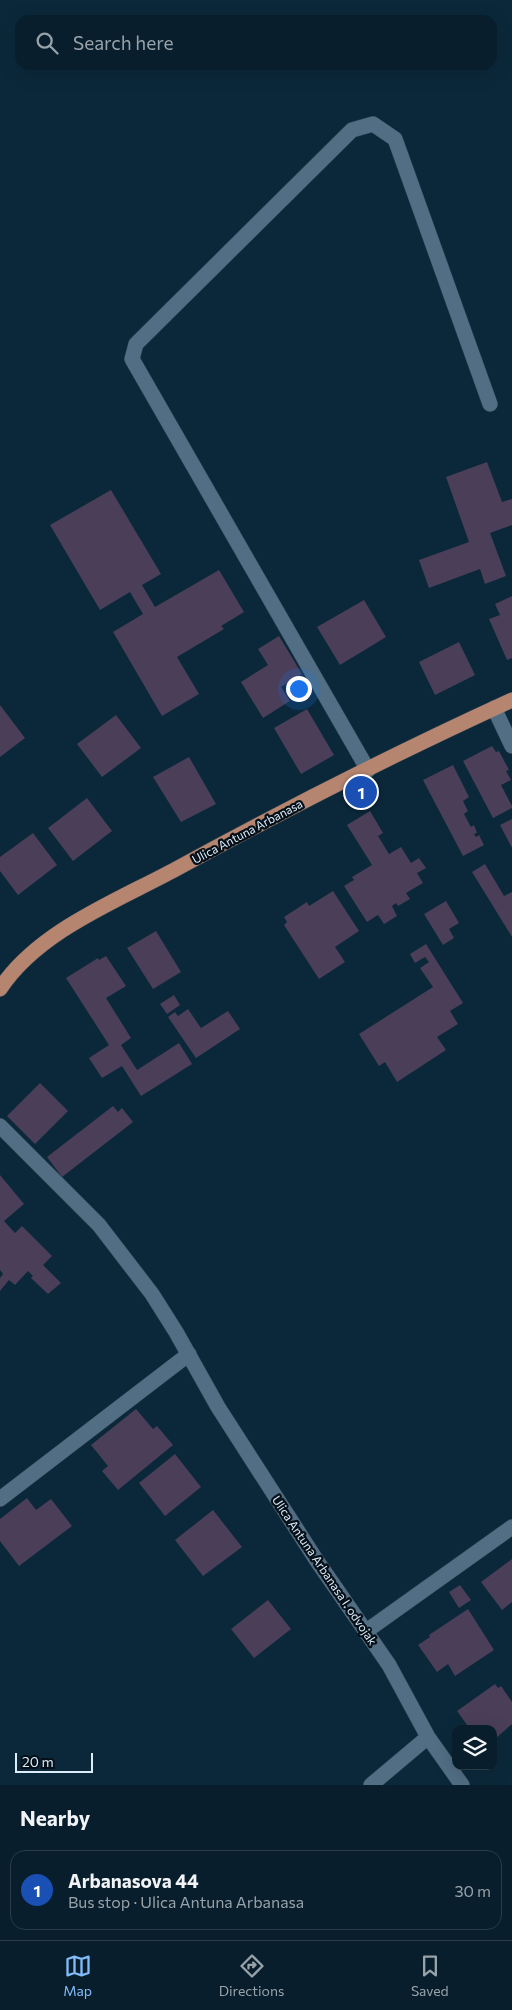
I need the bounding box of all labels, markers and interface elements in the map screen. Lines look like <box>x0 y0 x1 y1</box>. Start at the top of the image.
search box <box>15 15 497 70</box>
icon: search <box>33 29 61 57</box>
text: Search here <box>73 31 173 54</box>
your location <box>286 676 312 702</box>
pin: 1 <box>345 773 377 811</box>
street label: Ulica Antuna Arbanasa <box>189 796 305 866</box>
street label: Ulica Antuna Arbanasa I. odvojak <box>270 1493 381 1648</box>
map controls <box>452 1725 497 1770</box>
button: layers <box>452 1725 497 1770</box>
scale bar <box>15 1750 92 1773</box>
text: 20 m <box>22 1753 54 1770</box>
text: Nearby <box>20 1805 90 1830</box>
text: Arbanasova 44 <box>68 1869 199 1892</box>
text: 1 <box>33 1881 41 1900</box>
text: 30 m <box>454 1881 491 1900</box>
text: Bus stop · Ulica Antuna Arbanasa <box>68 1892 304 1911</box>
tab: Map <box>63 1952 92 1999</box>
tab: Directions <box>219 1952 284 1999</box>
tab: Saved <box>411 1952 449 1999</box>

